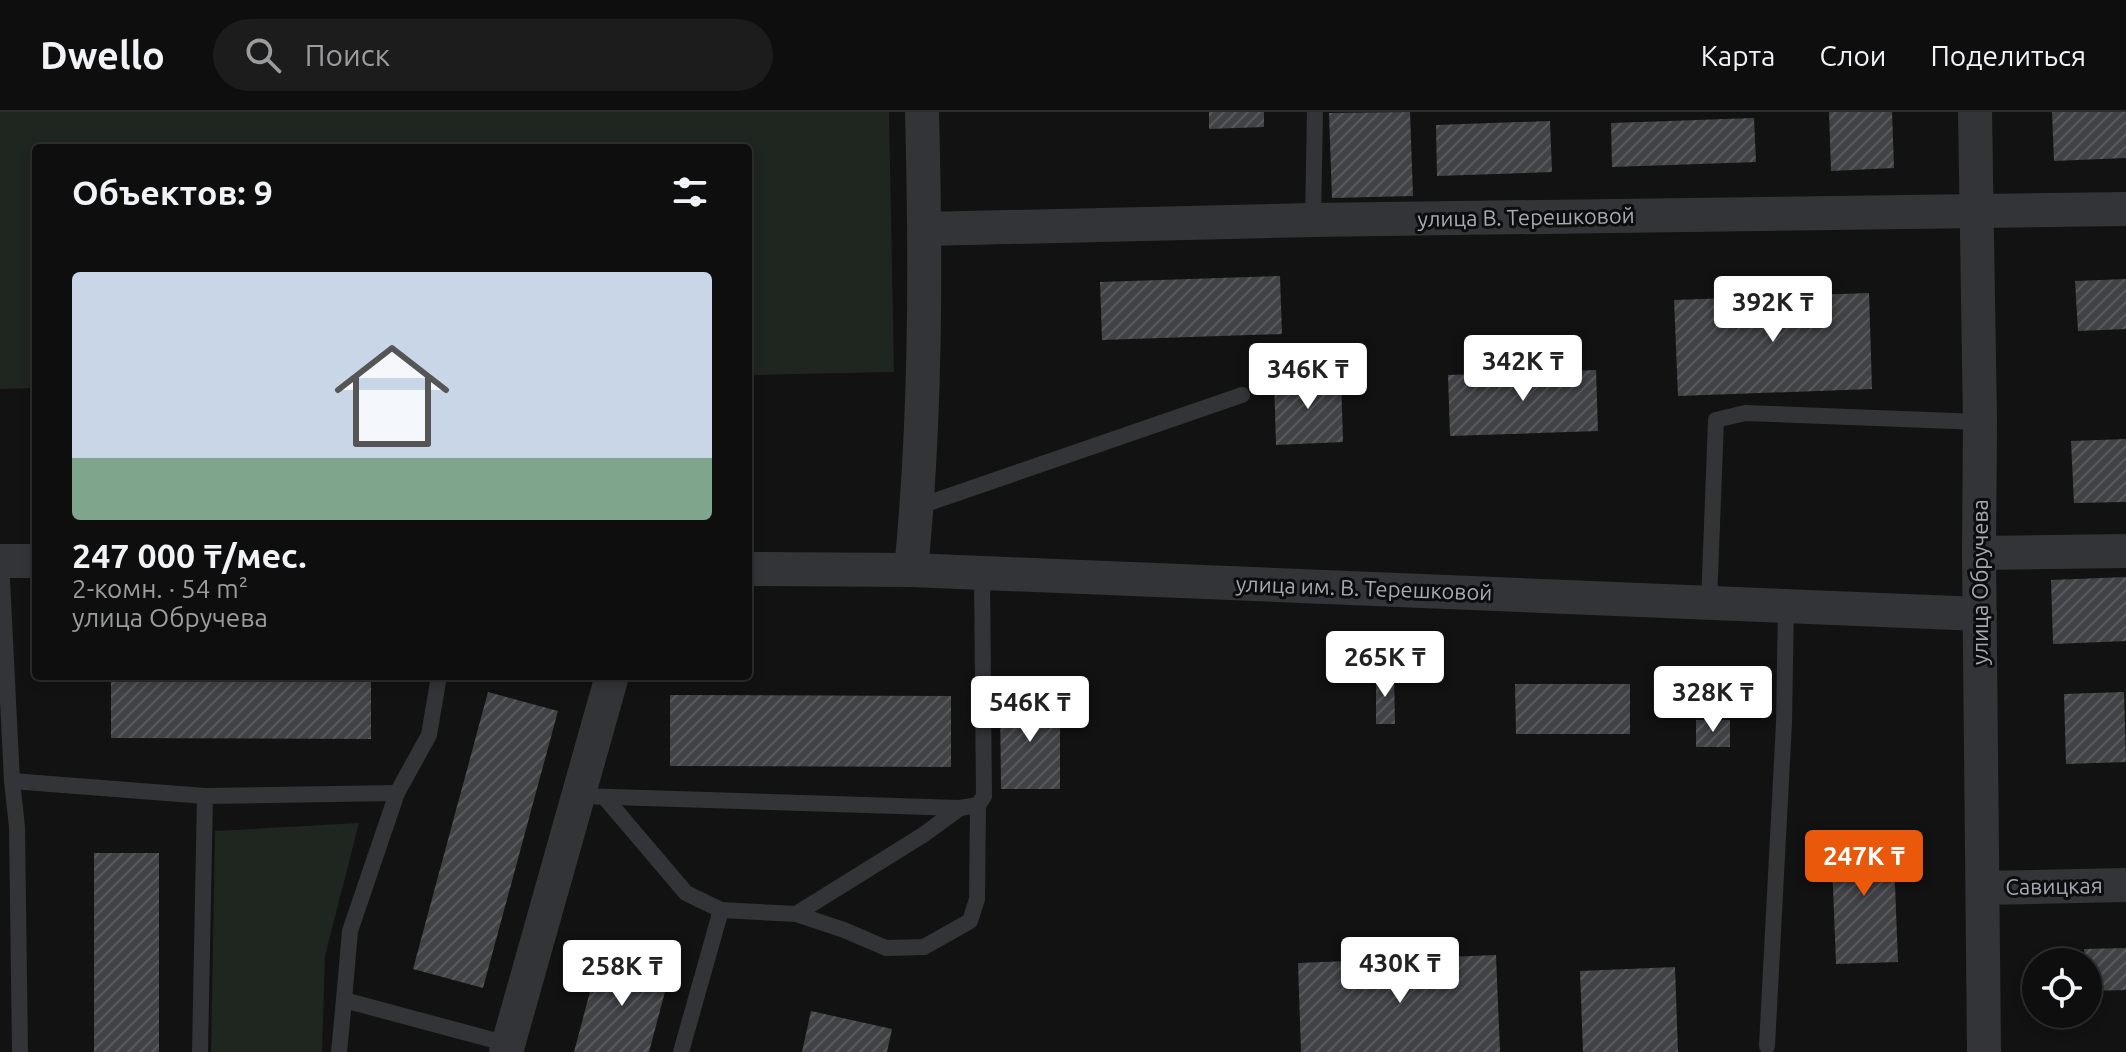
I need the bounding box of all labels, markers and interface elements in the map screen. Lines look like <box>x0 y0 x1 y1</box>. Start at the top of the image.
search box <box>213 19 773 91</box>
icon: search <box>241 33 285 77</box>
text: Dwello <box>40 34 165 76</box>
text: Поиск <box>305 38 390 72</box>
text: Карта <box>1701 40 1775 71</box>
text: Слои <box>1819 40 1886 71</box>
text: Поделиться <box>1930 40 2086 71</box>
icon: filters <box>668 170 712 214</box>
text: Объектов: 9 <box>72 173 273 211</box>
street label: улица В. Терешковой <box>1417 202 1635 231</box>
pin: 392K ₸ <box>1708 276 1838 344</box>
text: 392K ₸ <box>1732 287 1814 316</box>
icon: home <box>320 324 464 468</box>
pin: 342K ₸ <box>1458 335 1588 403</box>
pin: 346K ₸ <box>1243 343 1373 411</box>
text: 342K ₸ <box>1482 346 1564 375</box>
text: 346K ₸ <box>1267 354 1349 383</box>
street label: улица Обручева <box>1967 499 1992 665</box>
text: 247 000 ₸/мес. <box>72 536 307 574</box>
street label: улица им. В. Терешковой <box>1235 571 1493 604</box>
text: 2-комн. · 54 m² <box>72 574 248 603</box>
text: улица Обручева <box>72 603 268 632</box>
pin: 265K ₸ <box>1320 631 1450 699</box>
text: 265K ₸ <box>1344 642 1426 671</box>
pin: 328K ₸ <box>1648 666 1778 734</box>
pin: 546K ₸ <box>965 676 1095 744</box>
text: 328K ₸ <box>1672 677 1754 706</box>
text: 546K ₸ <box>989 687 1071 716</box>
pin: 247K ₸ <box>1799 830 1929 898</box>
text: 247K ₸ <box>1823 841 1905 870</box>
street label: Савицкая <box>2005 872 2103 899</box>
pin: 430K ₸ <box>1335 937 1465 1005</box>
pin: 258K ₸ <box>557 940 687 1008</box>
text: 430K ₸ <box>1359 948 1441 977</box>
map controls <box>2022 948 2102 1028</box>
button: locate <box>2022 948 2102 1028</box>
text: 258K ₸ <box>581 951 663 980</box>

